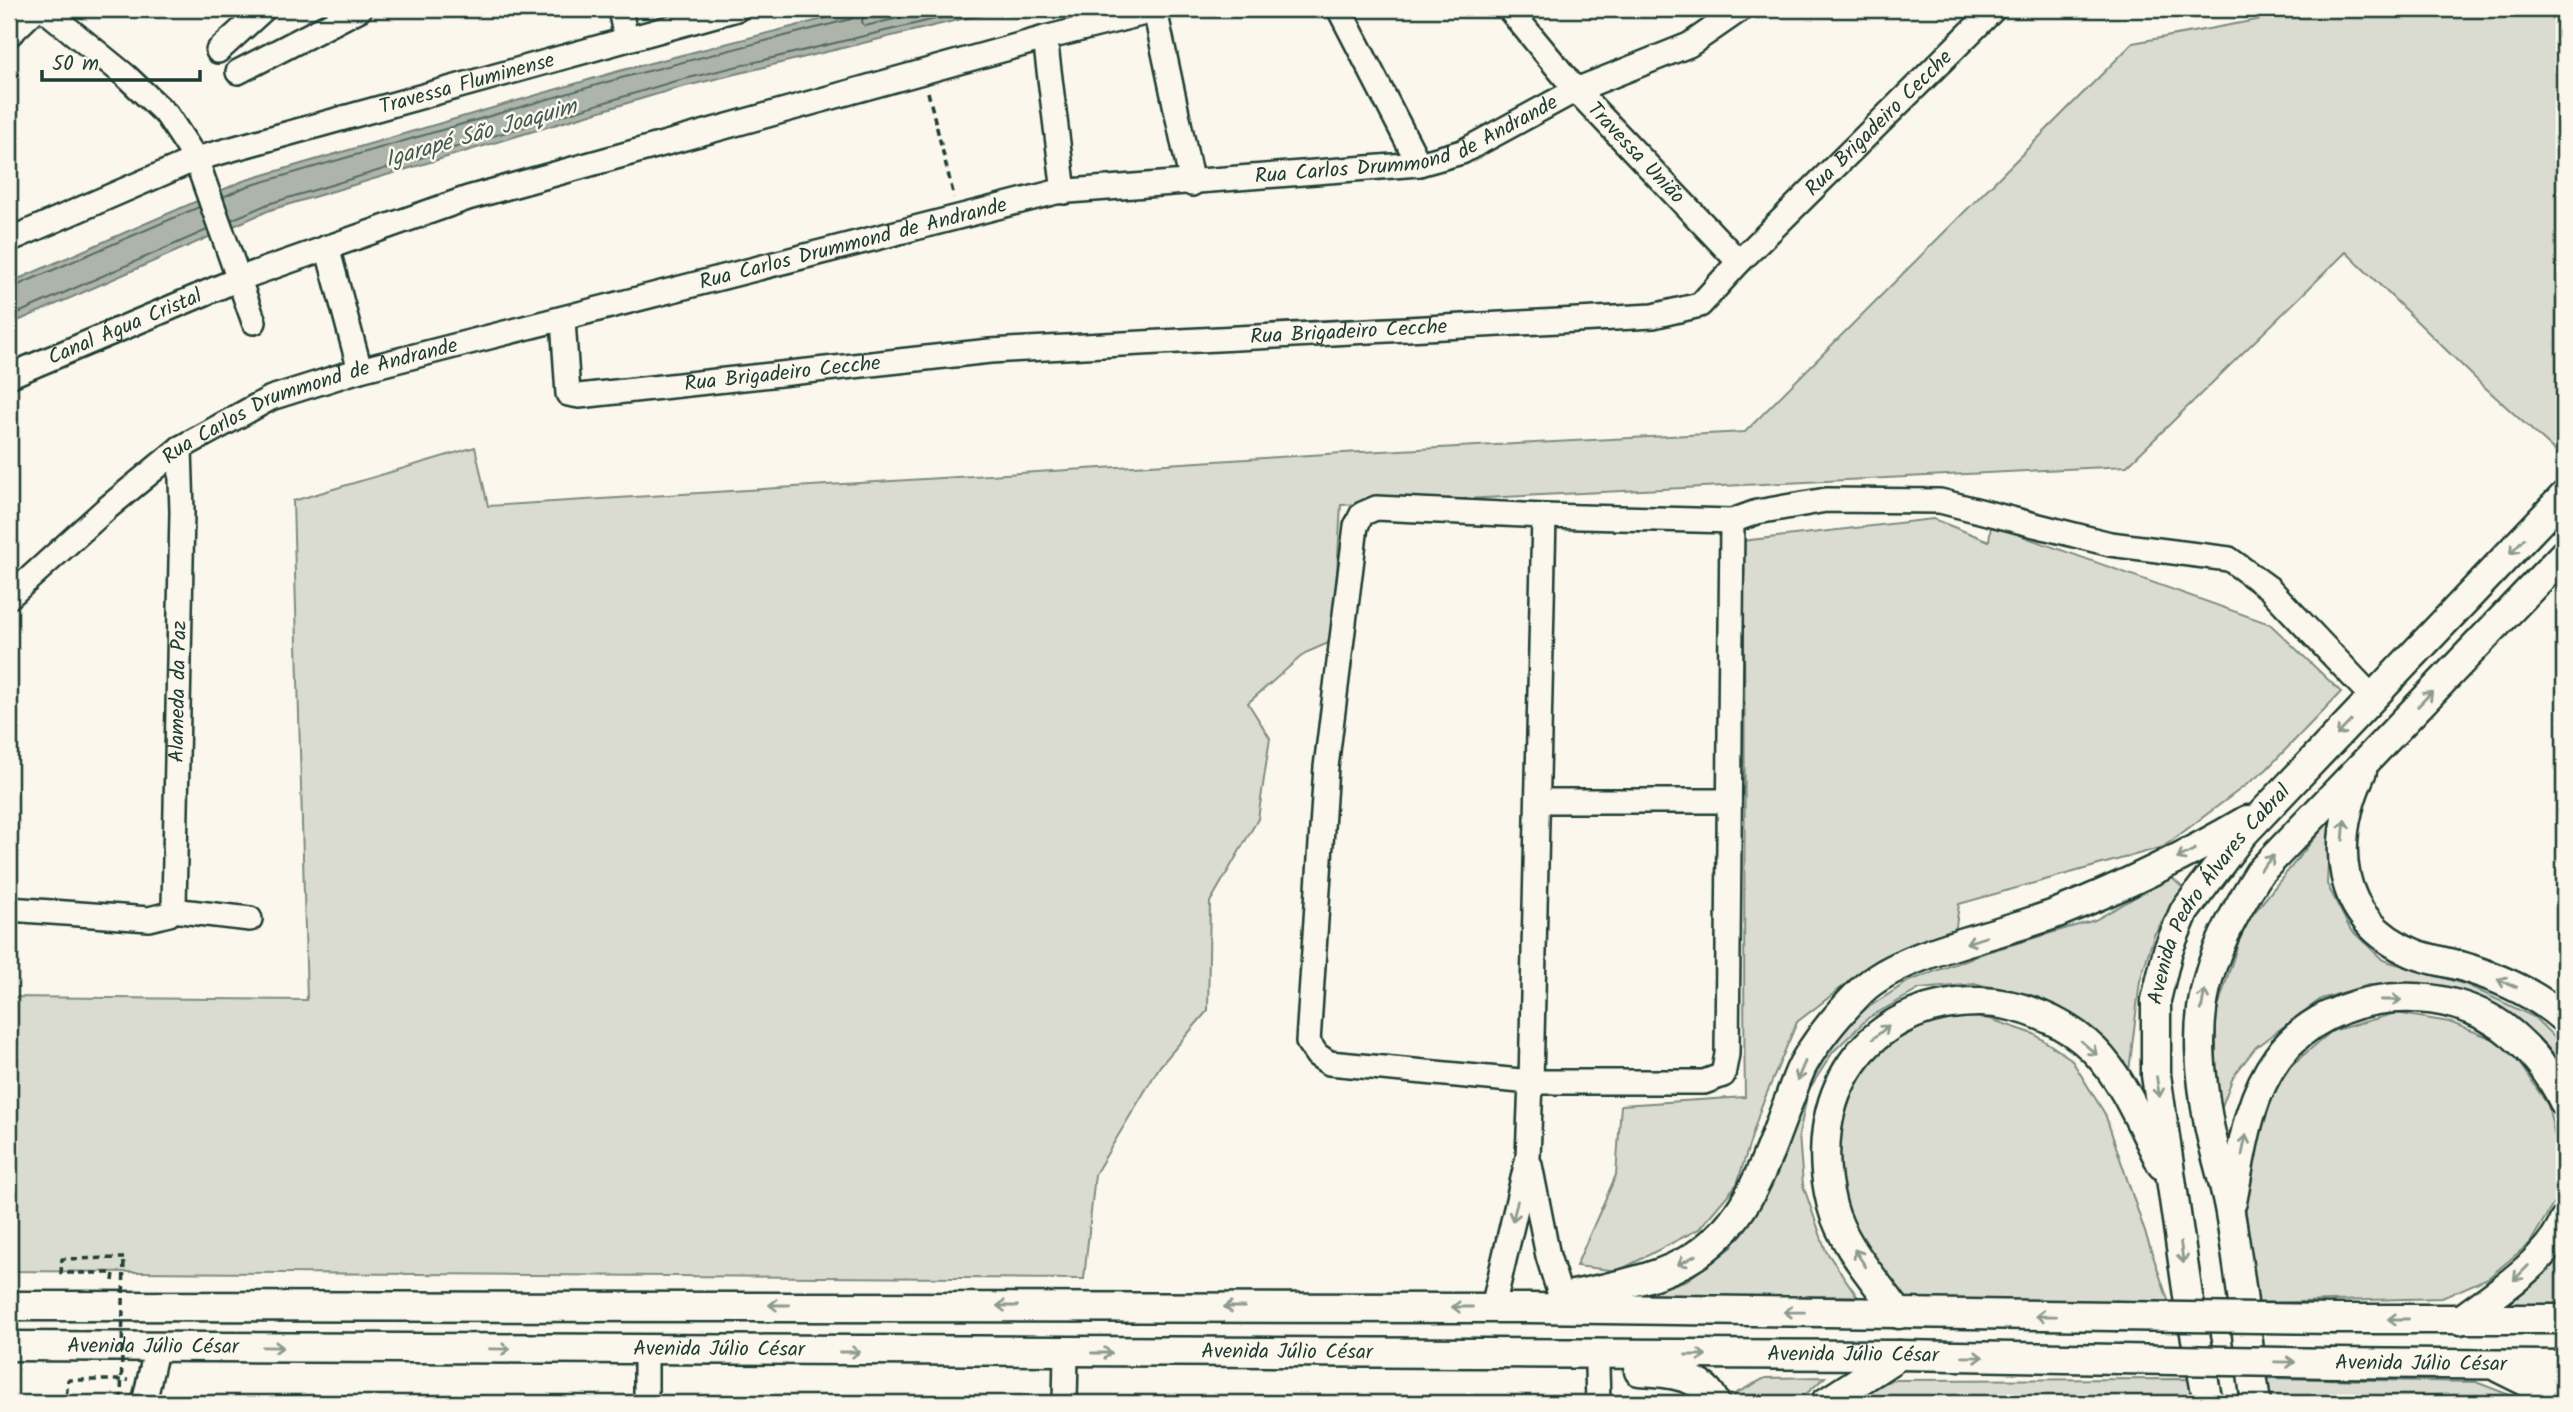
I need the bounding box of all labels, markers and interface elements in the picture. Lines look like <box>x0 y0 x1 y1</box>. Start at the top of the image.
scale bar <box>42 38 200 82</box>
street label: Rua Brigadeiro Cecche <box>1797 42 1961 204</box>
street label: Travessa Fluminense <box>375 44 559 124</box>
text: 50 m <box>52 48 99 81</box>
street label: Rua Carlos Drummond de Andrande <box>1253 86 1564 193</box>
water label: Igarapé São Joaquim <box>381 89 583 179</box>
street label: Travessa União <box>1579 94 1693 212</box>
street label: Rua Carlos Drummond de Andrande <box>696 189 1011 299</box>
street label: Canal Água Cristal <box>43 280 207 374</box>
street label: Rua Brigadeiro Cecche <box>1249 310 1449 354</box>
street label: Rua Carlos Drummond de Andrande <box>155 329 462 473</box>
street label: Rua Brigadeiro Cecche <box>683 347 883 401</box>
one-way arrow <box>2509 537 2526 554</box>
street label: Alameda da Paz <box>160 620 196 763</box>
one-way arrow <box>2416 690 2433 707</box>
one-way arrow <box>2335 720 2352 737</box>
street label: Avenida Pedro Álvares Cabral <box>2139 777 2299 1008</box>
one-way arrow <box>2338 819 2351 842</box>
one-way arrow <box>2176 847 2197 861</box>
one-way arrow <box>2259 855 2276 872</box>
one-way arrow <box>1965 934 1987 947</box>
one-way arrow <box>2497 976 2518 989</box>
one-way arrow <box>2197 989 2210 1012</box>
one-way arrow <box>2379 993 2402 1007</box>
one-way arrow <box>1872 1024 1890 1040</box>
one-way arrow <box>2080 1040 2098 1056</box>
one-way arrow <box>1794 1060 1807 1081</box>
one-way arrow <box>2151 1076 2164 1098</box>
one-way arrow <box>2237 1134 2251 1157</box>
one-way arrow <box>1508 1199 1521 1222</box>
one-way arrow <box>2175 1241 2188 1264</box>
one-way arrow <box>1852 1249 1867 1268</box>
one-way arrow <box>1677 1254 1697 1268</box>
one-way arrow <box>2513 1264 2530 1281</box>
one-way arrow <box>768 1298 791 1312</box>
one-way arrow <box>995 1299 1018 1313</box>
one-way arrow <box>1223 1300 1246 1313</box>
one-way arrow <box>1450 1300 1473 1314</box>
one-way arrow <box>1783 1305 1806 1319</box>
one-way arrow <box>2035 1309 2058 1322</box>
one-way arrow <box>2386 1312 2409 1326</box>
street label: Avenida Júlio César <box>67 1330 240 1364</box>
street label: Avenida Júlio César <box>633 1332 806 1366</box>
street label: Avenida Júlio César <box>1201 1335 1374 1369</box>
street label: Avenida Júlio César <box>1767 1338 1940 1372</box>
one-way arrow <box>261 1340 284 1354</box>
one-way arrow <box>489 1343 512 1356</box>
one-way arrow <box>839 1345 862 1359</box>
one-way arrow <box>1091 1346 1114 1360</box>
street label: Avenida Júlio César <box>2335 1347 2508 1381</box>
one-way arrow <box>1685 1348 1708 1362</box>
one-way arrow <box>1961 1350 1984 1363</box>
one-way arrow <box>2273 1355 2296 1369</box>

